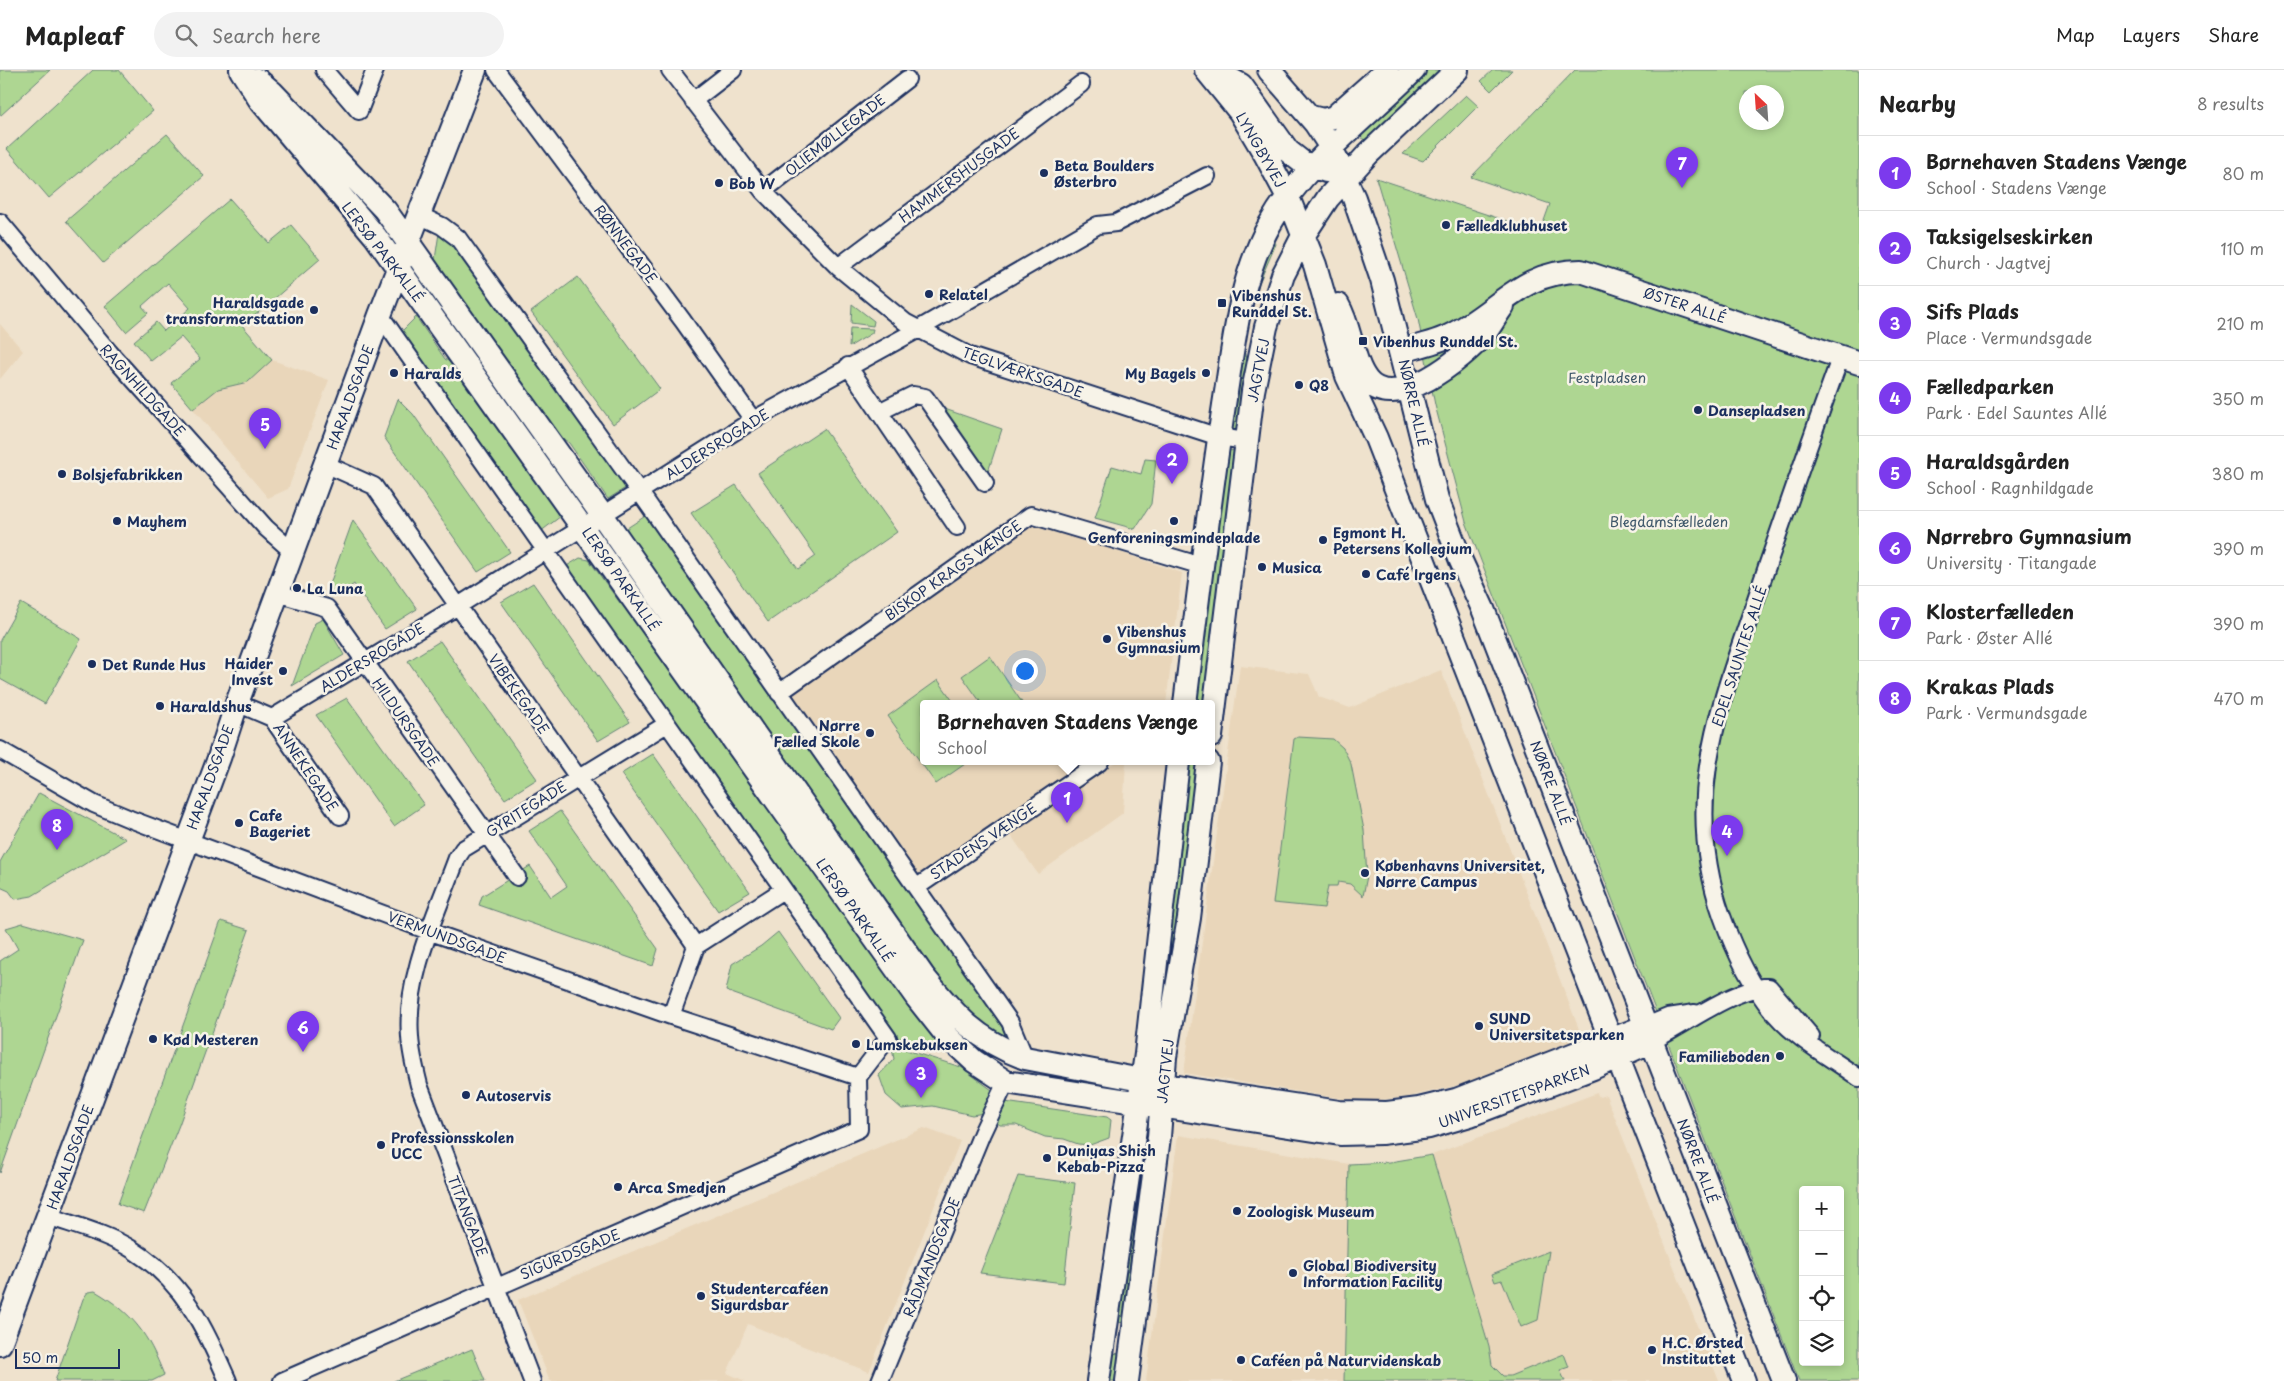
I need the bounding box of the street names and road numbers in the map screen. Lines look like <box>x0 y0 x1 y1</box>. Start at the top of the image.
street label: OLIEMØLLEGADE <box>780 89 890 181</box>
street label: LYNGBYVEJ <box>1231 108 1291 192</box>
street label: HAMMERSHUSGADE <box>894 123 1024 227</box>
street label: LERSØ PARKALLÉ <box>337 197 429 307</box>
street label: RØNNEGADE <box>589 200 663 288</box>
street label: ØSTER ALLÉ <box>1641 282 1729 328</box>
street label: JAGTVEJ <box>1242 336 1274 404</box>
street label: RAGNHILDGADE <box>96 339 190 441</box>
street label: HARALDSGADE <box>321 341 379 453</box>
street label: TEGLVÆRKSGADE <box>960 341 1086 403</box>
street label: NØRRE ALLÉ <box>1394 357 1434 449</box>
street label: ALDERSROGADE <box>661 403 773 485</box>
street label: BISKOP KRAGS VÆNGE <box>880 515 1026 625</box>
street label: LERSØ PARKALLÉ <box>577 523 665 635</box>
street label: EDEL SAUNTES ALLÉ <box>1706 583 1772 729</box>
street label: ALDERSROGADE <box>315 617 429 697</box>
street label: VIBEKEGADE <box>484 650 554 738</box>
street label: HILDURSGADE <box>367 673 445 771</box>
street label: ANNEKEGADE <box>269 718 343 816</box>
street label: HARALDSGADE <box>181 721 239 833</box>
street label: NØRRE ALLÉ <box>1525 738 1577 828</box>
street label: GYRITEGADE <box>481 776 571 842</box>
street label: STADENS VÆNGE <box>925 797 1041 885</box>
street label: LERSØ PARKALLÉ <box>811 854 899 966</box>
street label: VERMUNDSGADE <box>385 906 509 968</box>
street label: JAGTVEJ <box>1151 1038 1179 1104</box>
street label: UNIVERSITETSPARKEN <box>1435 1059 1593 1133</box>
street label: HARALDSGADE <box>41 1101 99 1213</box>
street label: NØRRE ALLÉ <box>1672 1116 1724 1206</box>
street label: TITANGADE <box>443 1172 493 1260</box>
street label: RÅDMANDSGADE <box>897 1194 965 1320</box>
street label: SIGURDSGADE <box>517 1224 623 1284</box>

